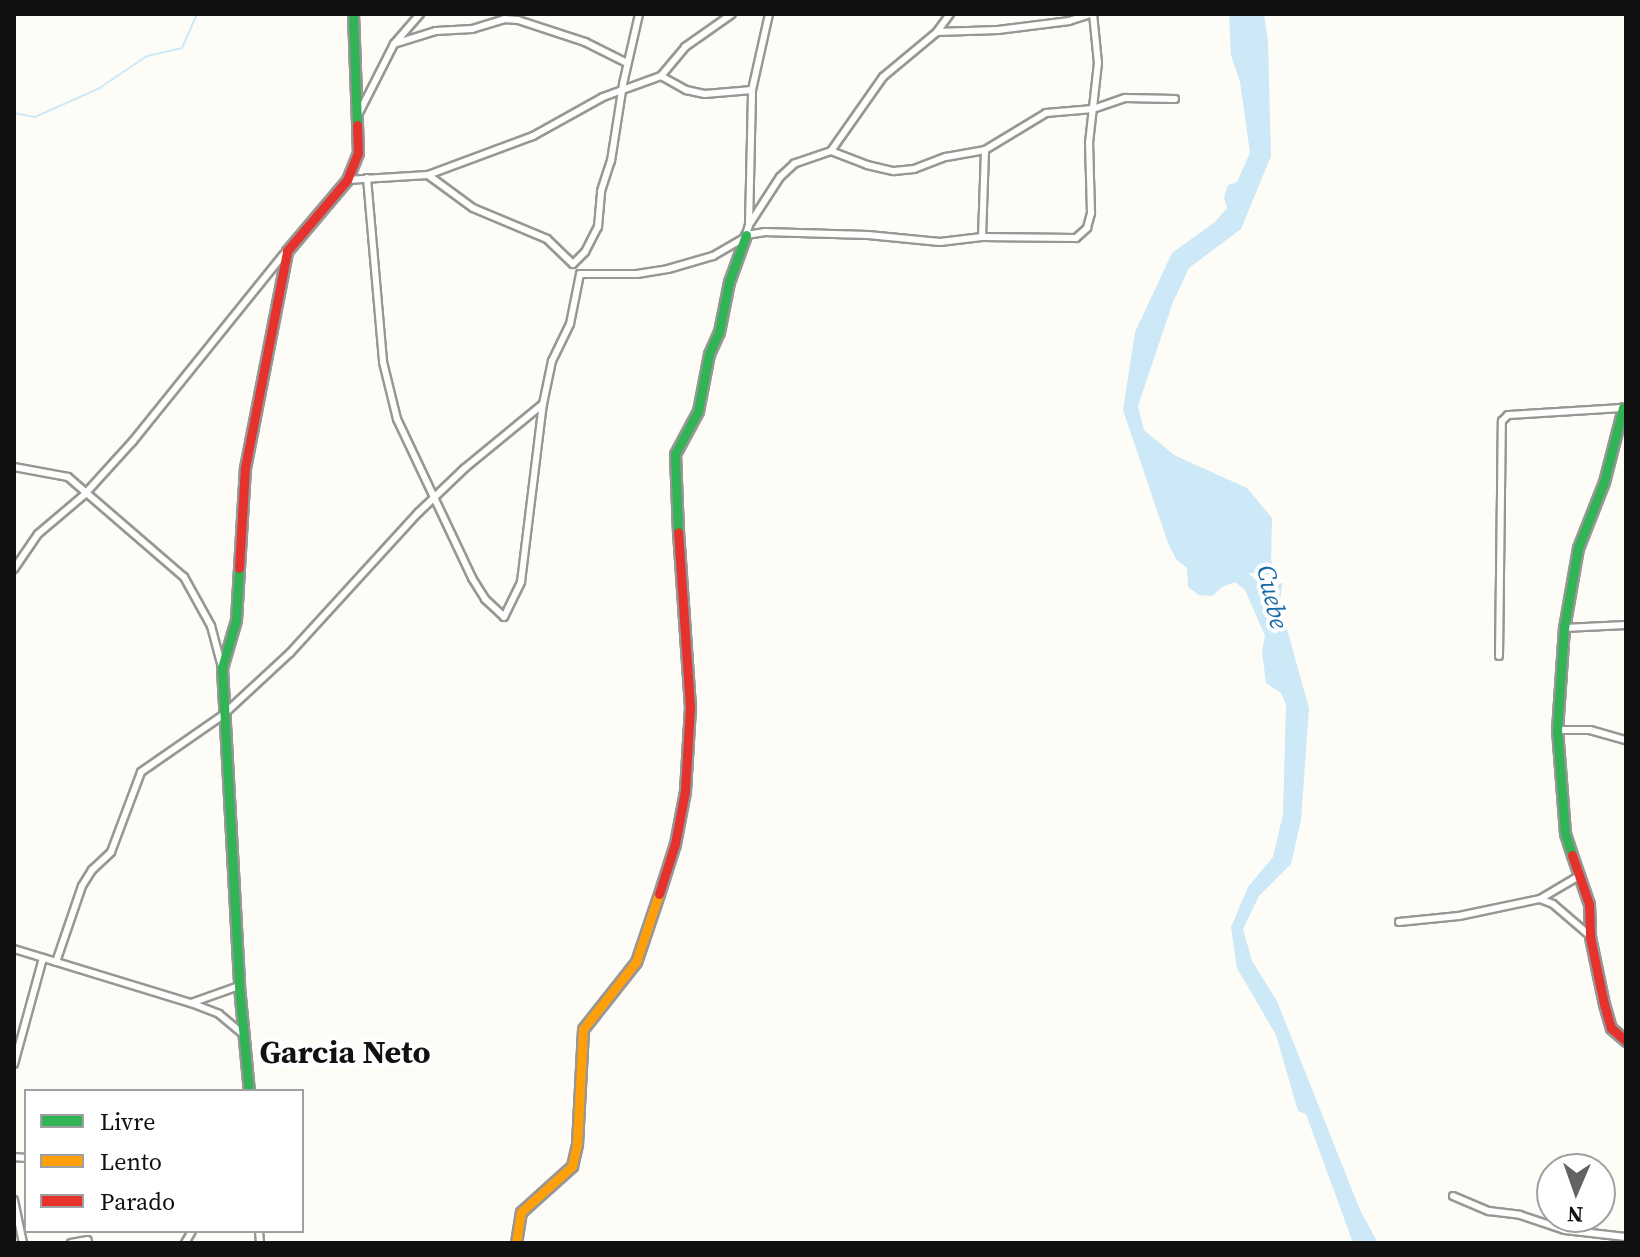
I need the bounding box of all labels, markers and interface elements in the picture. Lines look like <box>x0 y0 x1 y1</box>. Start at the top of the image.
water label: Cuebe <box>1250 562 1294 632</box>
district label: Garcia Neto <box>259 1033 431 1071</box>
legend <box>24 1089 304 1233</box>
text: Livre <box>100 1105 155 1138</box>
text: Lento <box>100 1145 162 1178</box>
north arrow <box>1536 1153 1616 1233</box>
text: Parado <box>100 1185 175 1218</box>
text: N <box>1567 1200 1584 1230</box>

